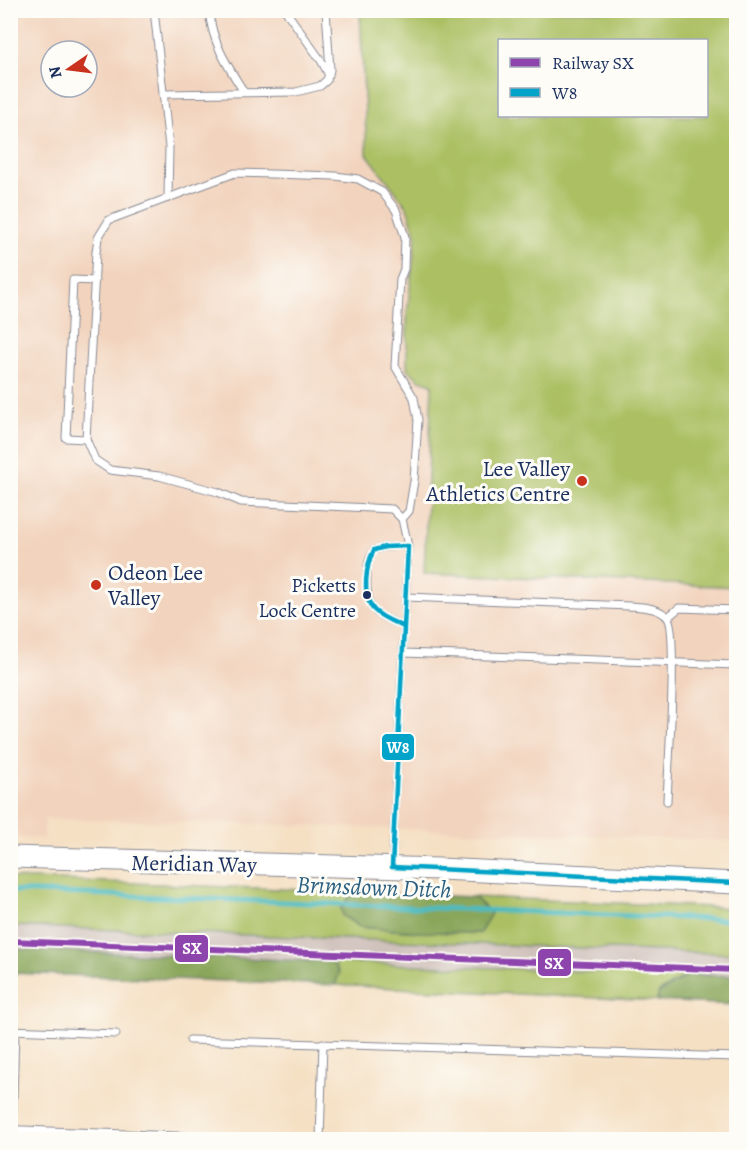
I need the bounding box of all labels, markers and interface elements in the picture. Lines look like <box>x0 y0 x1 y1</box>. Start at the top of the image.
north arrow <box>39 39 99 99</box>
legend <box>498 39 708 117</box>
text: Railway SX <box>552 51 634 75</box>
text: N <box>43 64 67 81</box>
text: W8 <box>551 81 578 105</box>
place label: Lee Valley Athletics Centre <box>425 454 570 509</box>
marker: Lee Valley Athletics Centre <box>575 474 589 488</box>
place label: Odeon Lee Valley <box>107 558 203 613</box>
place label: Picketts Lock Centre <box>258 572 356 624</box>
marker: Odeon Lee Valley <box>89 578 103 592</box>
marker: Picketts Lock Centre <box>361 589 373 601</box>
line badge: W8 <box>381 733 415 761</box>
text: W8 <box>385 737 410 759</box>
street label: Meridian Way <box>131 848 257 880</box>
water label: Brimsdown Ditch <box>296 868 452 906</box>
line badge: SX <box>174 934 209 963</box>
text: SX <box>182 938 202 960</box>
line badge: SX <box>537 948 572 977</box>
text: SX <box>544 953 564 975</box>

